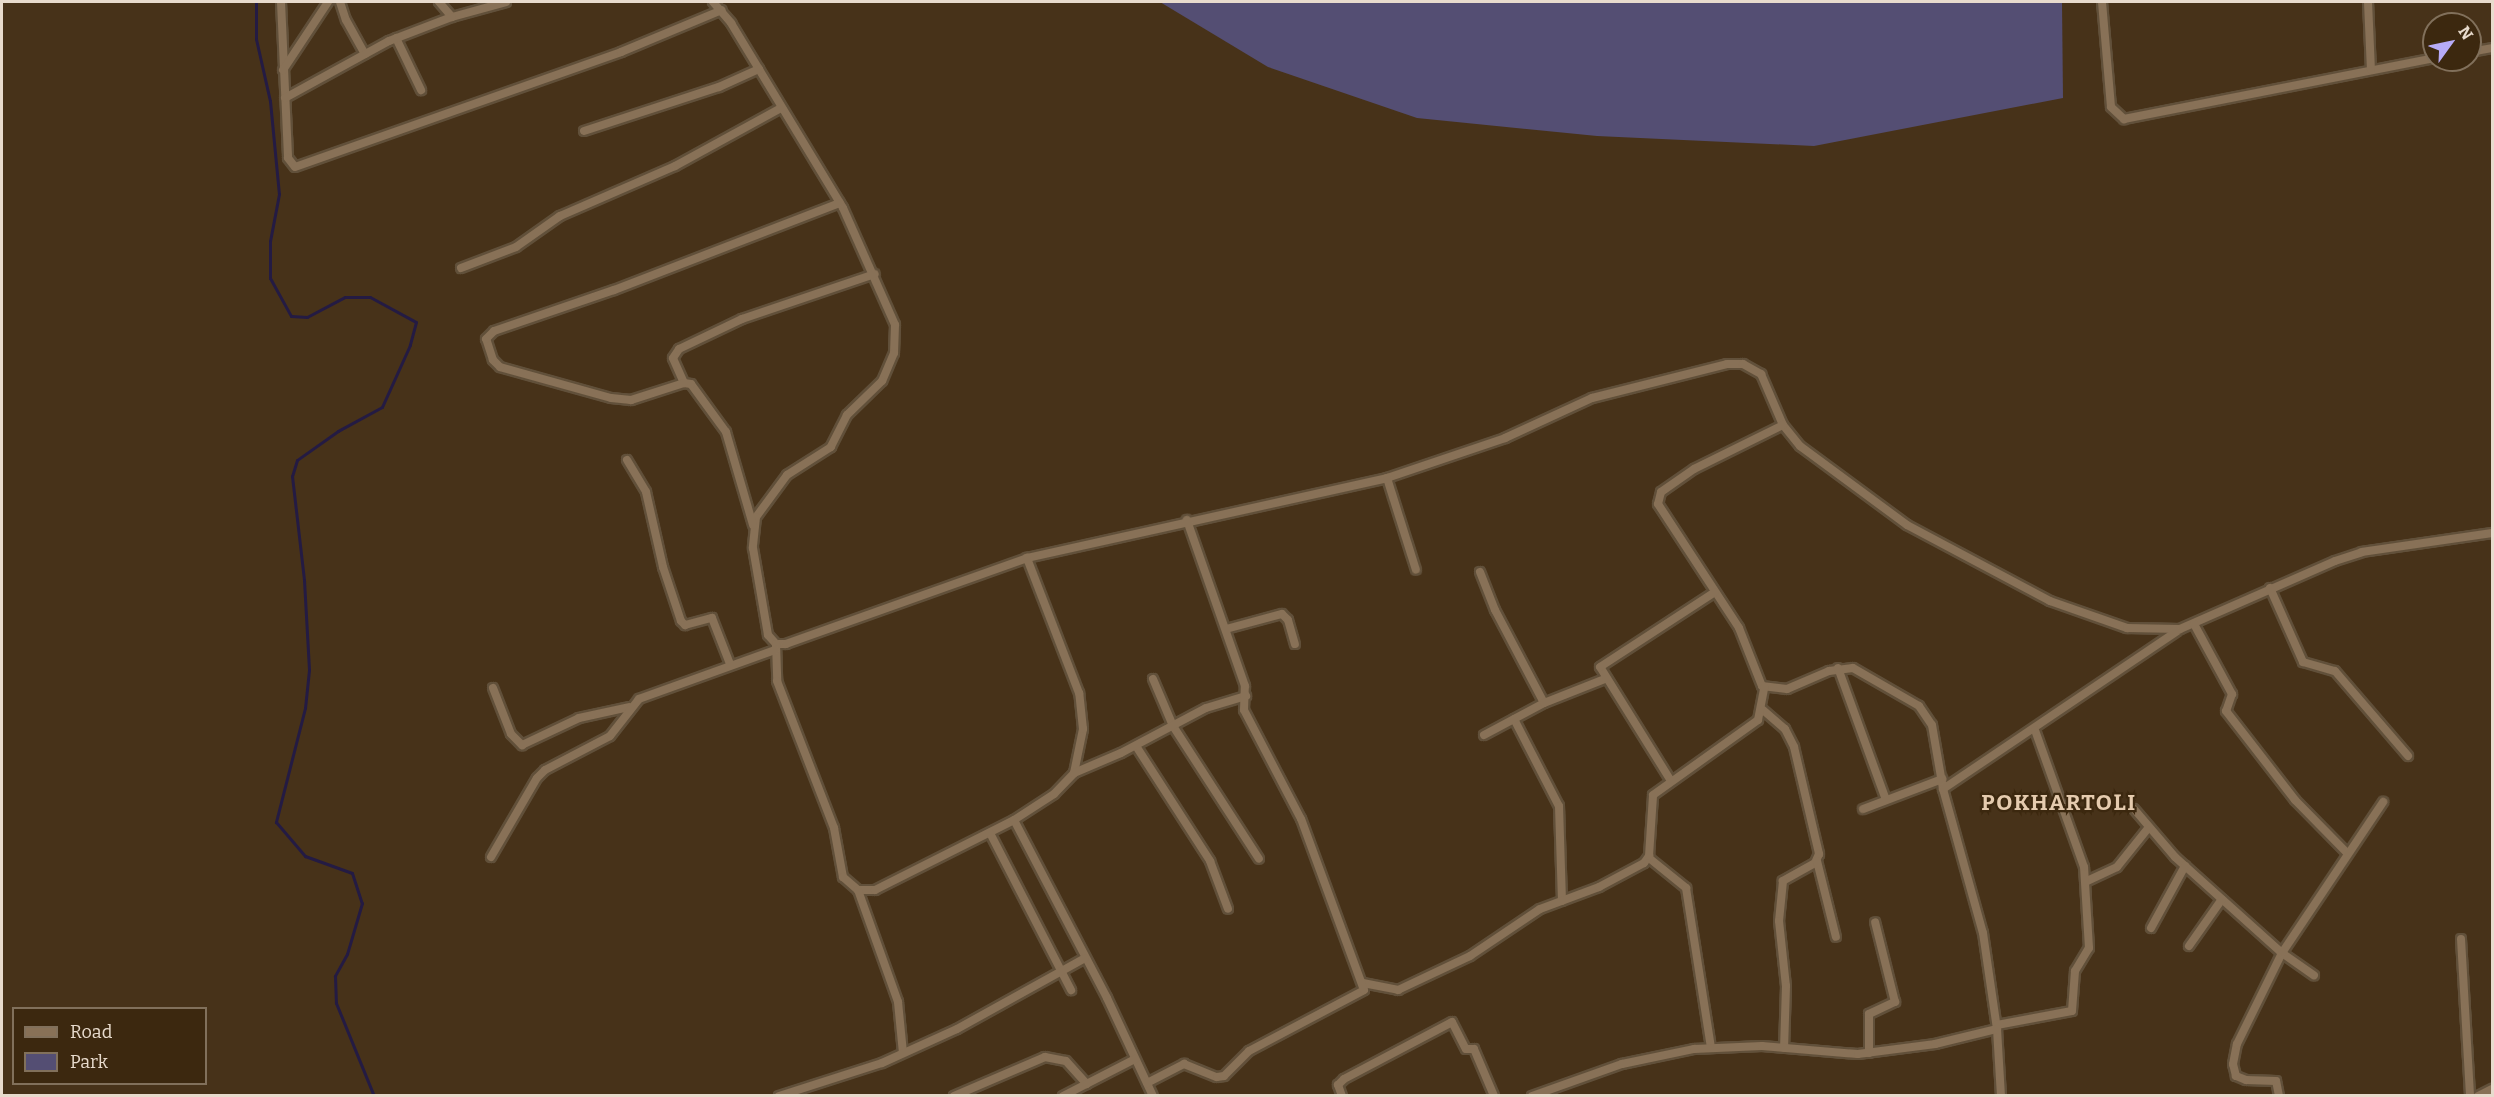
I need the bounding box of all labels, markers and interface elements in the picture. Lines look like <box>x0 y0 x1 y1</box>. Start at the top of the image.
north arrow <box>2422 12 2482 72</box>
text: N <box>2455 23 2477 43</box>
district label: POKHARTOLI <box>1981 790 2137 816</box>
legend <box>12 1007 207 1085</box>
text: Road <box>70 1021 112 1043</box>
text: Park <box>70 1051 108 1073</box>

